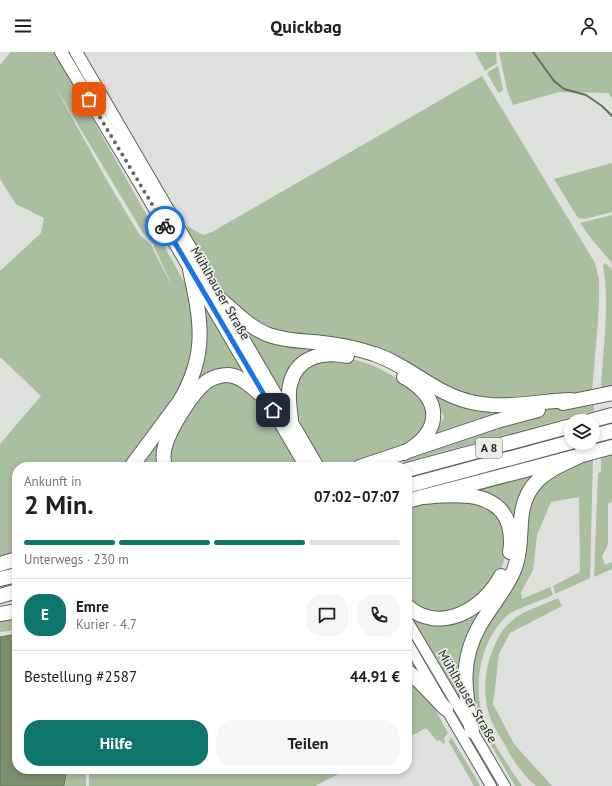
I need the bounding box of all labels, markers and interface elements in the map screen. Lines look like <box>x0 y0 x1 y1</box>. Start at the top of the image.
icon: menu <box>12 15 34 37</box>
text: Quickbag <box>270 15 342 38</box>
icon: person <box>578 15 600 37</box>
pin <box>72 82 106 116</box>
icon: bag <box>78 88 100 110</box>
courier <box>145 206 185 246</box>
icon: bike <box>154 215 176 237</box>
street label: Mühlhauser Straße <box>187 243 254 343</box>
pin <box>256 393 290 427</box>
icon: home <box>262 399 284 421</box>
map controls <box>564 414 600 450</box>
button: layers <box>564 414 600 450</box>
road number: A 8 <box>476 438 502 458</box>
text: Ankunft in <box>24 473 81 490</box>
text: 07:02–07:07 <box>314 487 400 506</box>
text: 2 Min. <box>24 488 94 521</box>
text: Unterwegs · 230 m <box>24 551 129 568</box>
button: chat <box>306 594 348 636</box>
button: phone <box>358 594 400 636</box>
text: Emre <box>76 597 109 616</box>
text: E <box>41 605 49 624</box>
text: Kurier · 4.7 <box>76 616 137 633</box>
street label: Mühlhauser Straße <box>434 646 501 746</box>
text: Bestellung #2587 <box>24 667 137 686</box>
text: 44.91 € <box>350 667 400 686</box>
button: Hilfe <box>24 720 208 766</box>
button: Teilen <box>216 720 400 766</box>

